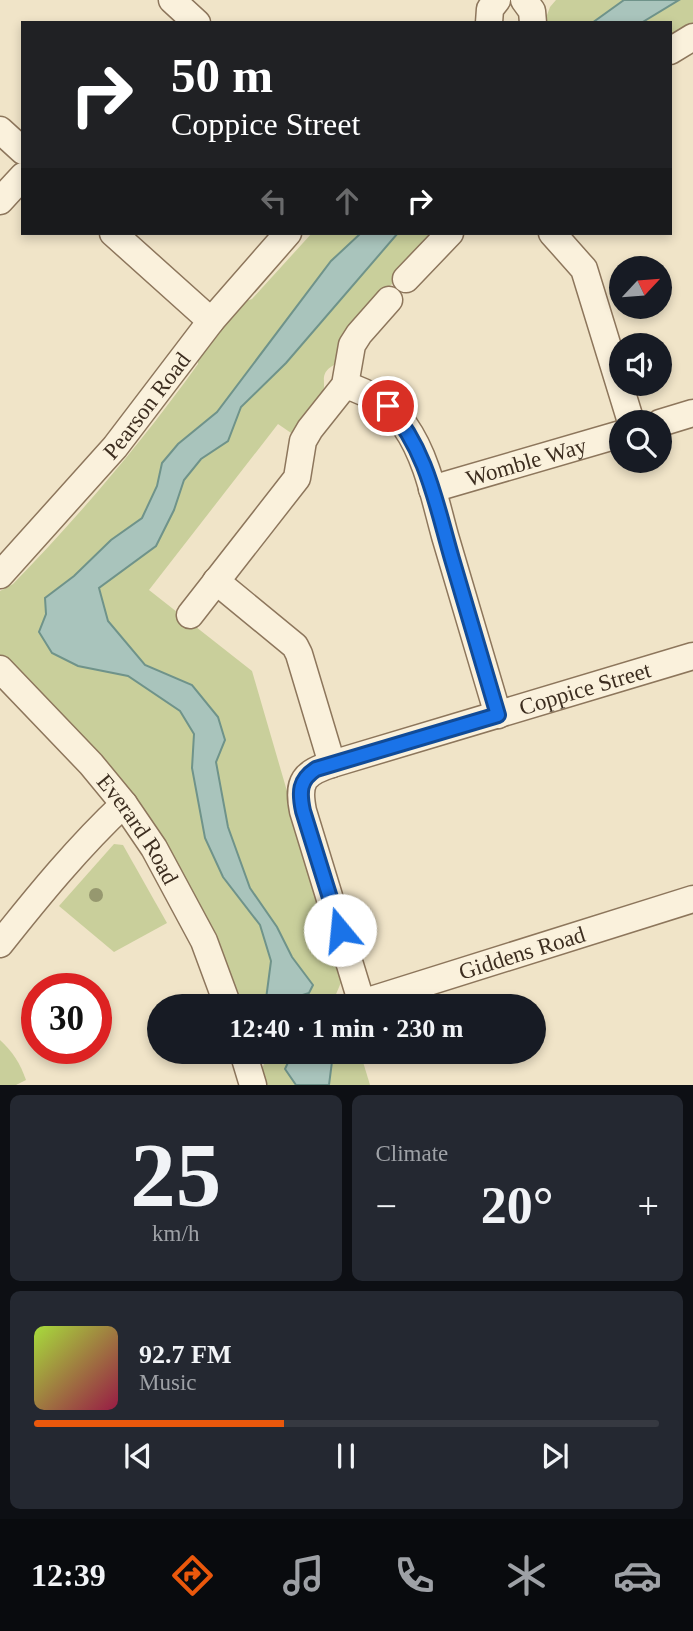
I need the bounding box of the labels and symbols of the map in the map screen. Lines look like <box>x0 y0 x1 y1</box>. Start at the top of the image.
north arrow <box>609 256 672 318</box>
street label: Pearson Road <box>98 347 195 464</box>
pin <box>358 376 418 436</box>
street label: Womble Way <box>463 432 590 491</box>
street label: Coppice Street <box>516 657 654 720</box>
street label: Everard Road <box>92 769 184 889</box>
position arrow <box>303 893 377 967</box>
street label: Giddens Road <box>456 921 589 984</box>
speed limit sign: 30 <box>21 973 112 1064</box>

